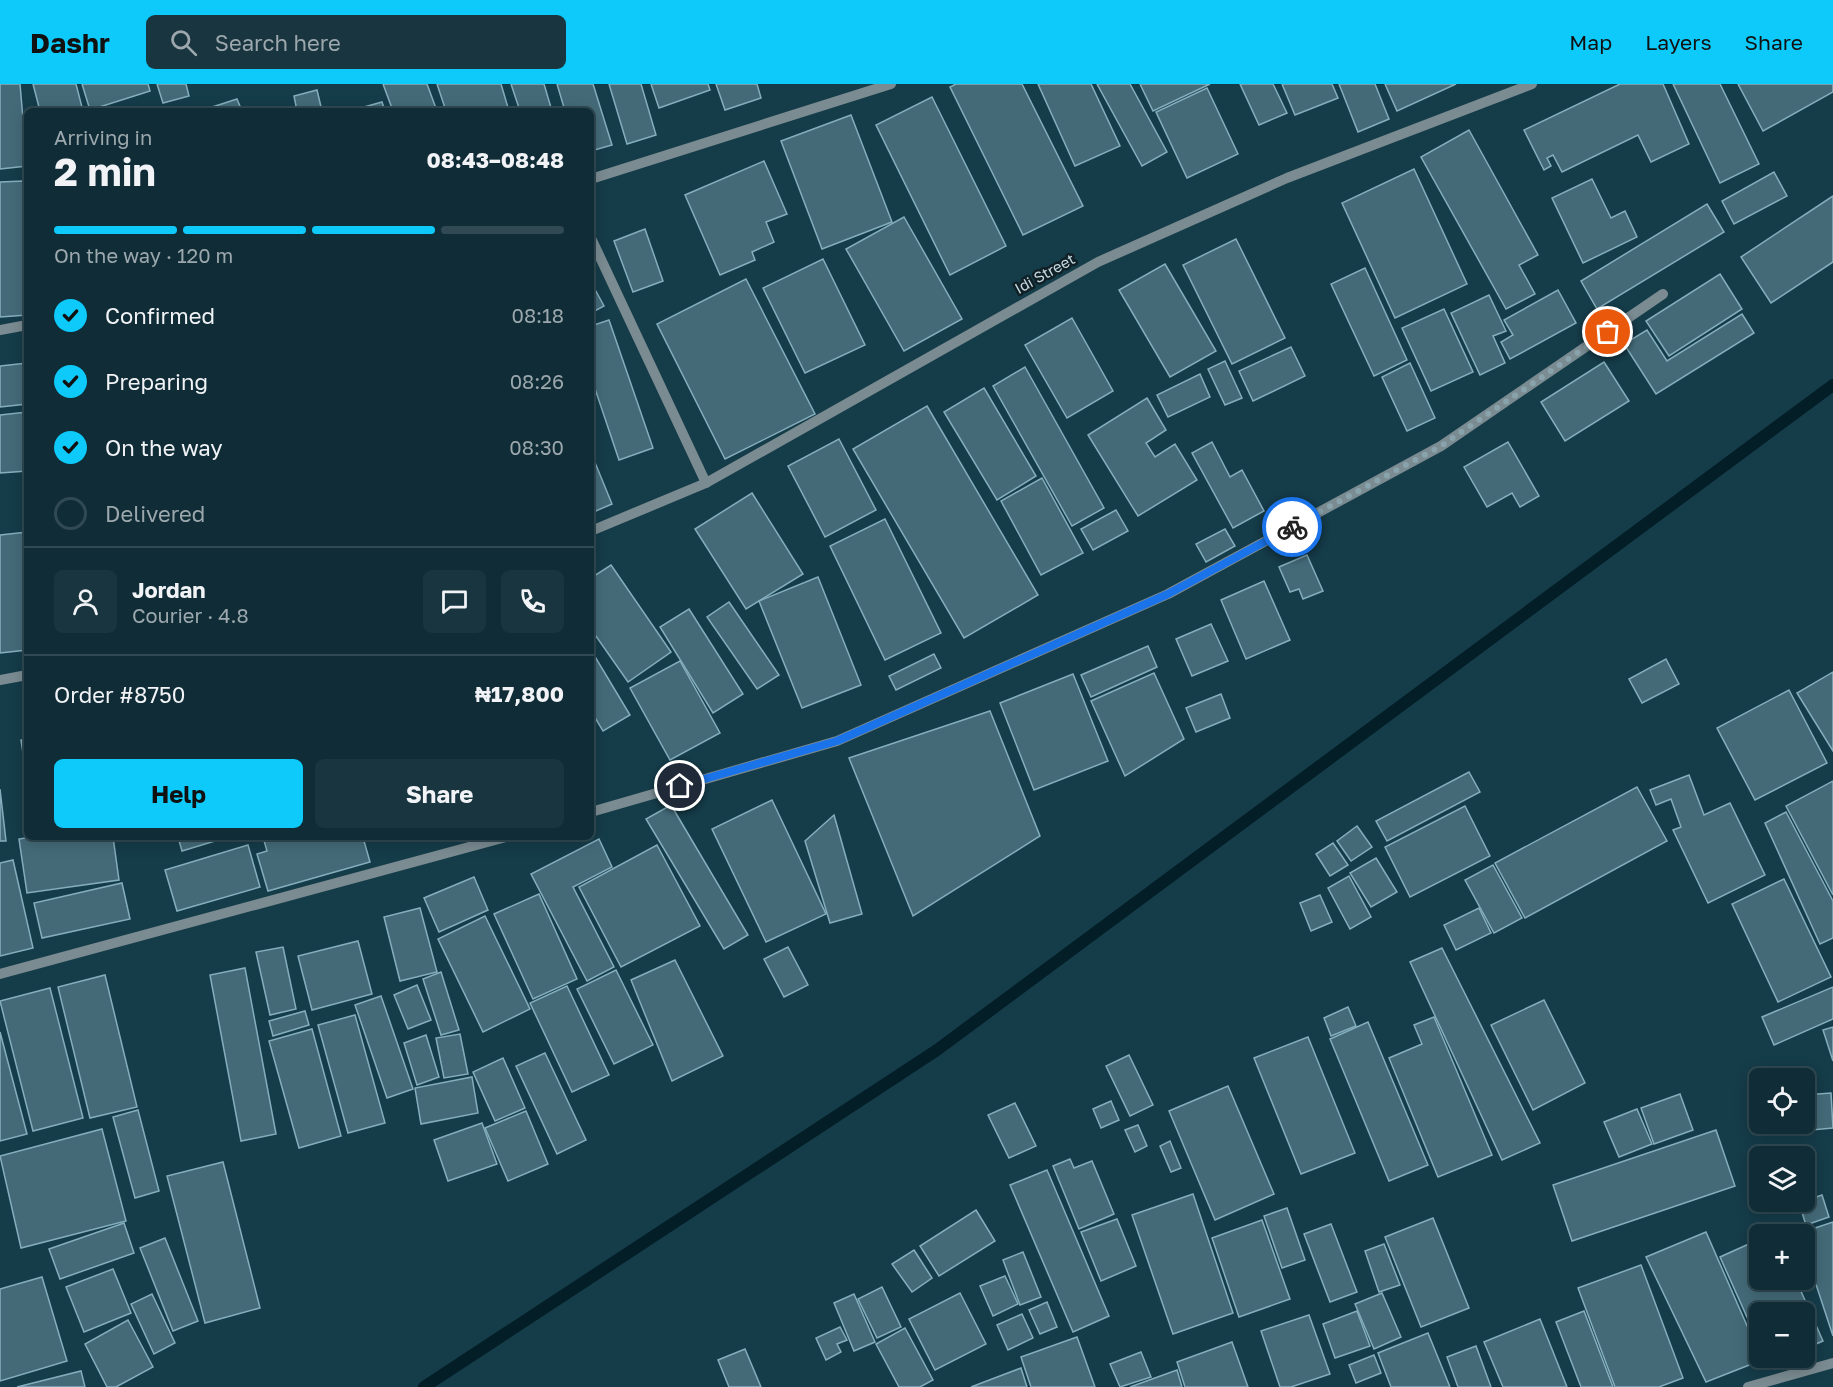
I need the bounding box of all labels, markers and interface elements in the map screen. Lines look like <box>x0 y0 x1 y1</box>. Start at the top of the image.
search box <box>146 15 566 69</box>
text: Dashr <box>30 26 110 59</box>
icon: search <box>167 26 200 59</box>
text: Search here <box>215 29 341 56</box>
text: Map <box>1569 29 1612 55</box>
text: Layers <box>1645 29 1712 55</box>
text: Share <box>1745 29 1803 55</box>
text: Arriving in <box>54 125 152 149</box>
text: 08:43–08:48 <box>426 146 564 173</box>
text: 2 min <box>54 148 156 195</box>
text: On the way · 120 m <box>54 243 233 267</box>
street label: Idi Street <box>1011 249 1078 297</box>
icon: check <box>54 299 87 332</box>
text: Confirmed <box>105 302 215 329</box>
text: 08:18 <box>512 303 564 327</box>
pin <box>1582 306 1633 357</box>
icon: bag <box>1591 315 1624 348</box>
icon: check <box>54 365 87 398</box>
text: Preparing <box>105 368 208 395</box>
text: 08:26 <box>510 369 564 393</box>
icon: check <box>54 431 87 464</box>
text: On the way <box>105 434 223 461</box>
text: 08:30 <box>509 435 564 459</box>
courier <box>1262 497 1322 557</box>
text: Delivered <box>105 500 205 527</box>
icon: bike <box>1276 511 1309 544</box>
button: person <box>54 570 117 633</box>
button: chat <box>423 570 486 633</box>
button: phone <box>501 570 564 633</box>
text: Jordan <box>132 576 206 603</box>
text: Courier · 4.8 <box>132 603 249 627</box>
text: ₦17,800 <box>475 680 564 707</box>
text: Order #8750 <box>54 681 185 708</box>
button: Help <box>54 759 303 828</box>
button: Share <box>315 759 564 828</box>
pin <box>654 760 705 811</box>
icon: home <box>663 769 696 802</box>
map controls <box>1749 1068 1815 1368</box>
button: locate <box>1749 1068 1815 1134</box>
button: layers <box>1749 1146 1815 1212</box>
button: + <box>1749 1224 1815 1290</box>
button: − <box>1749 1302 1815 1368</box>

